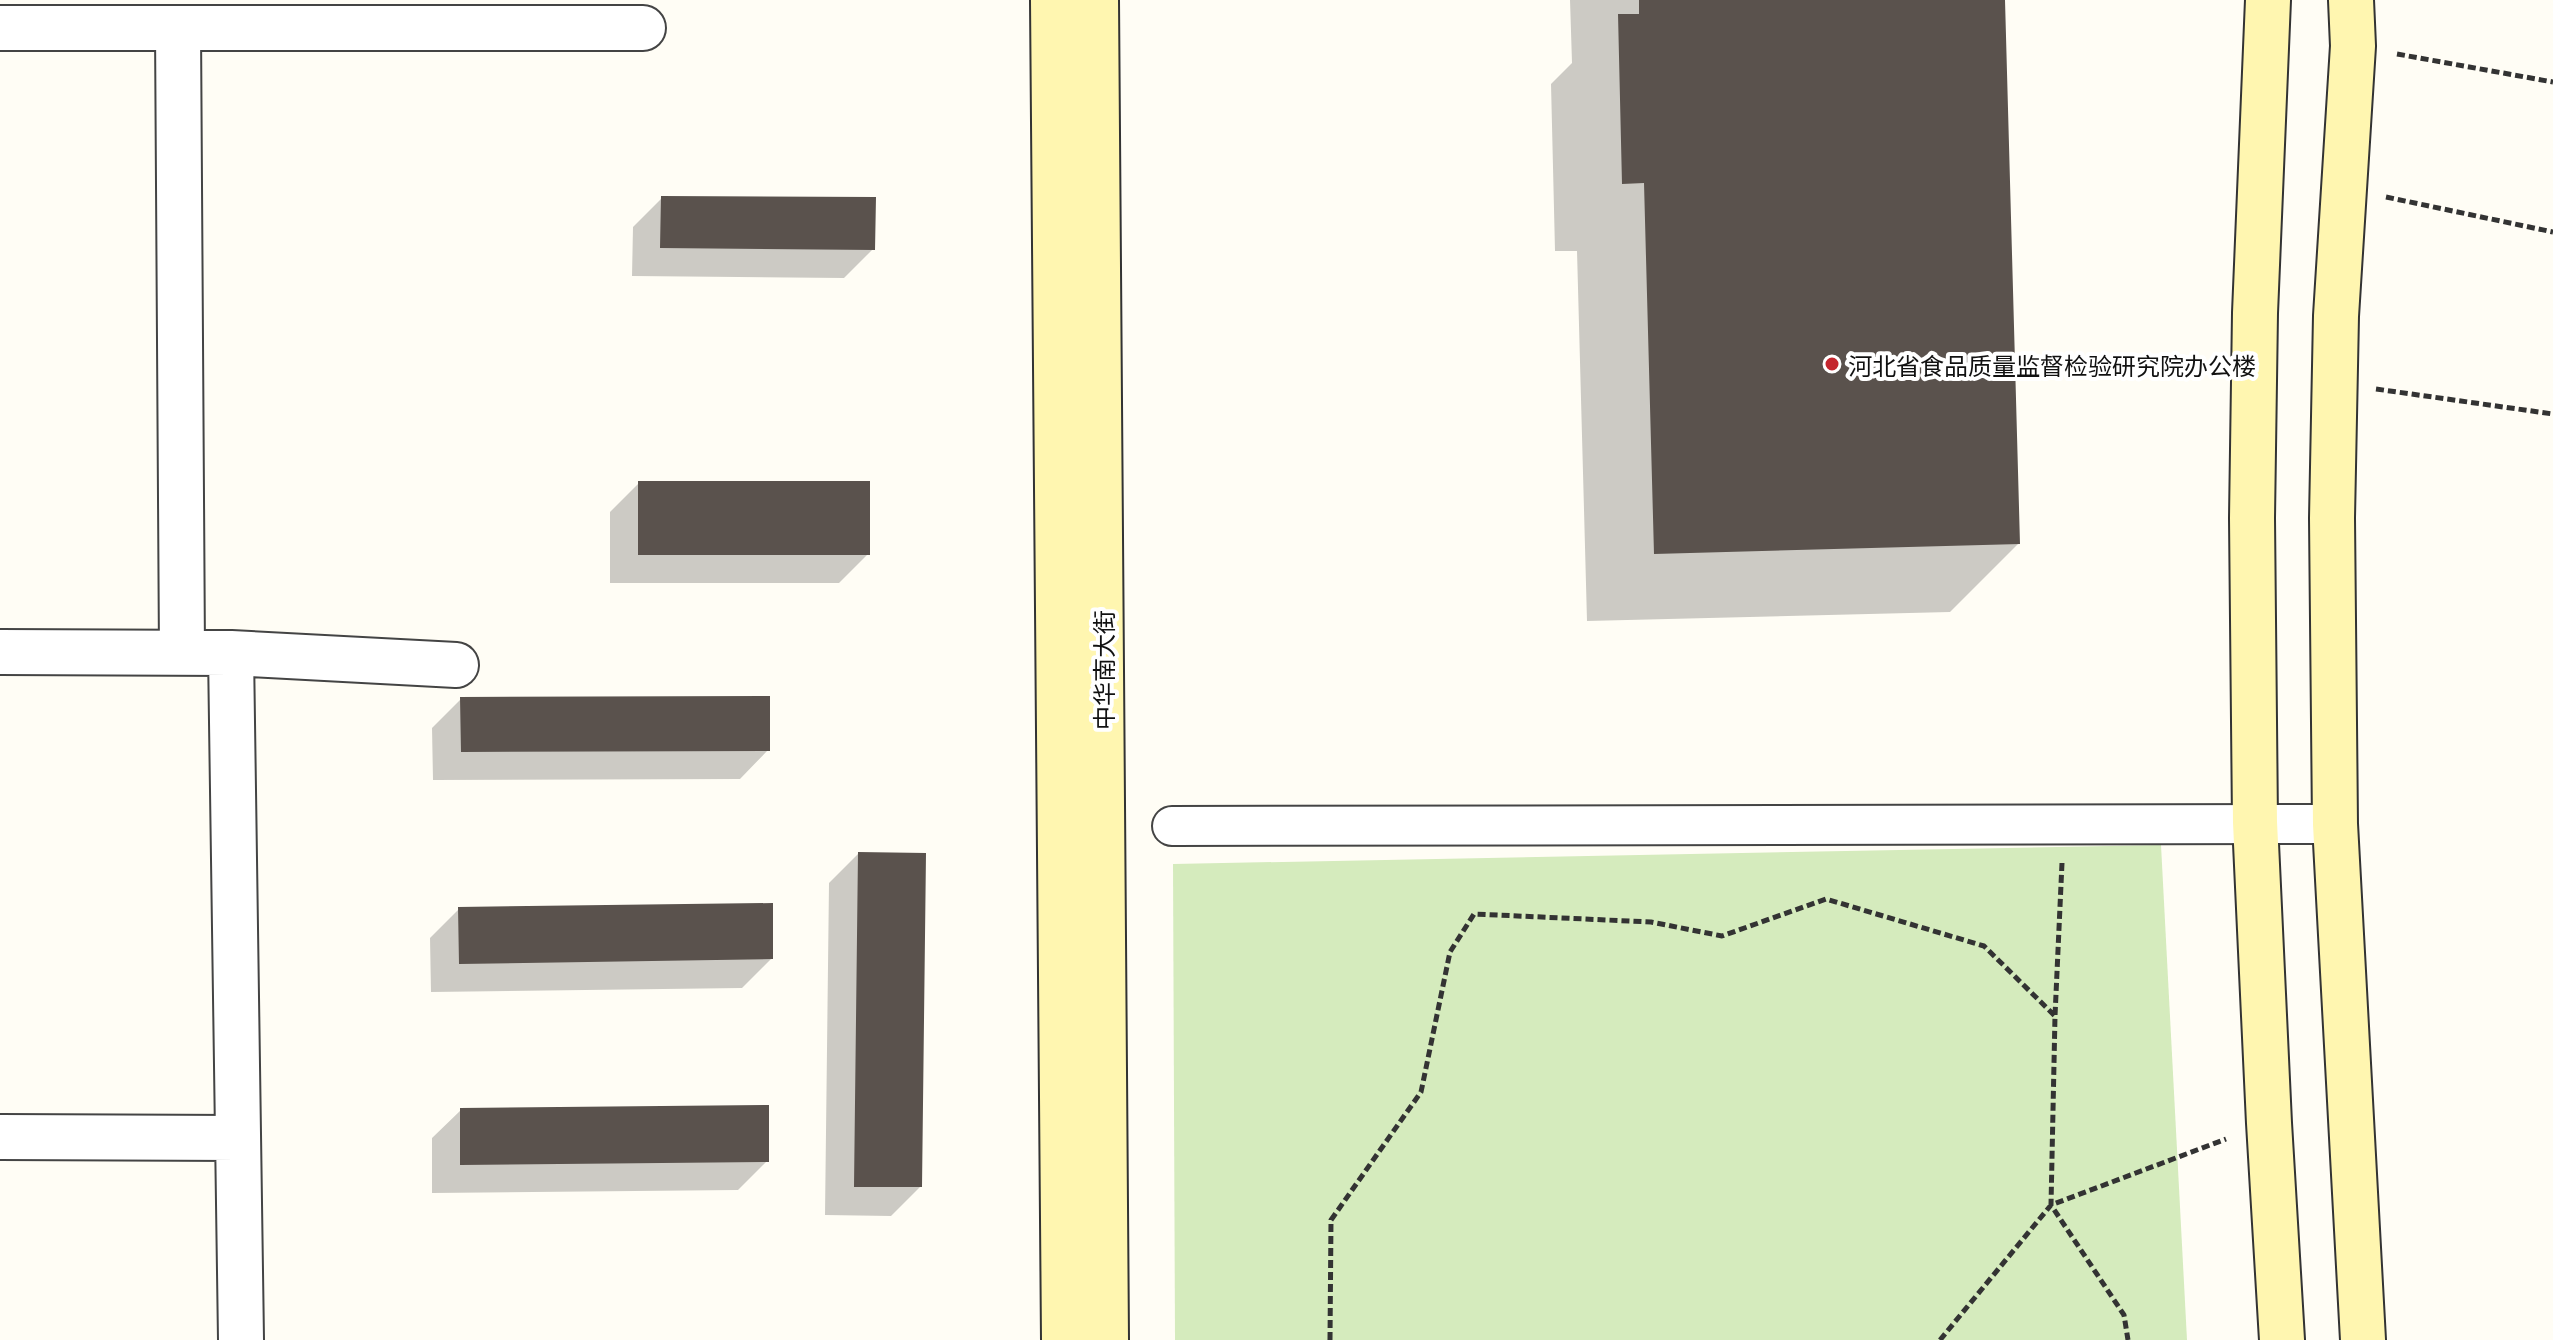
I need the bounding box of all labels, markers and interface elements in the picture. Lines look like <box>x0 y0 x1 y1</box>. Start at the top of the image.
place label: 河北省食品质量监督检验研究院办公楼 <box>1848 347 2256 382</box>
marker: 河北省食品质量监督检验研究院办公楼 <box>1823 355 1841 373</box>
street label: 中华南大街 <box>1085 610 1120 730</box>

